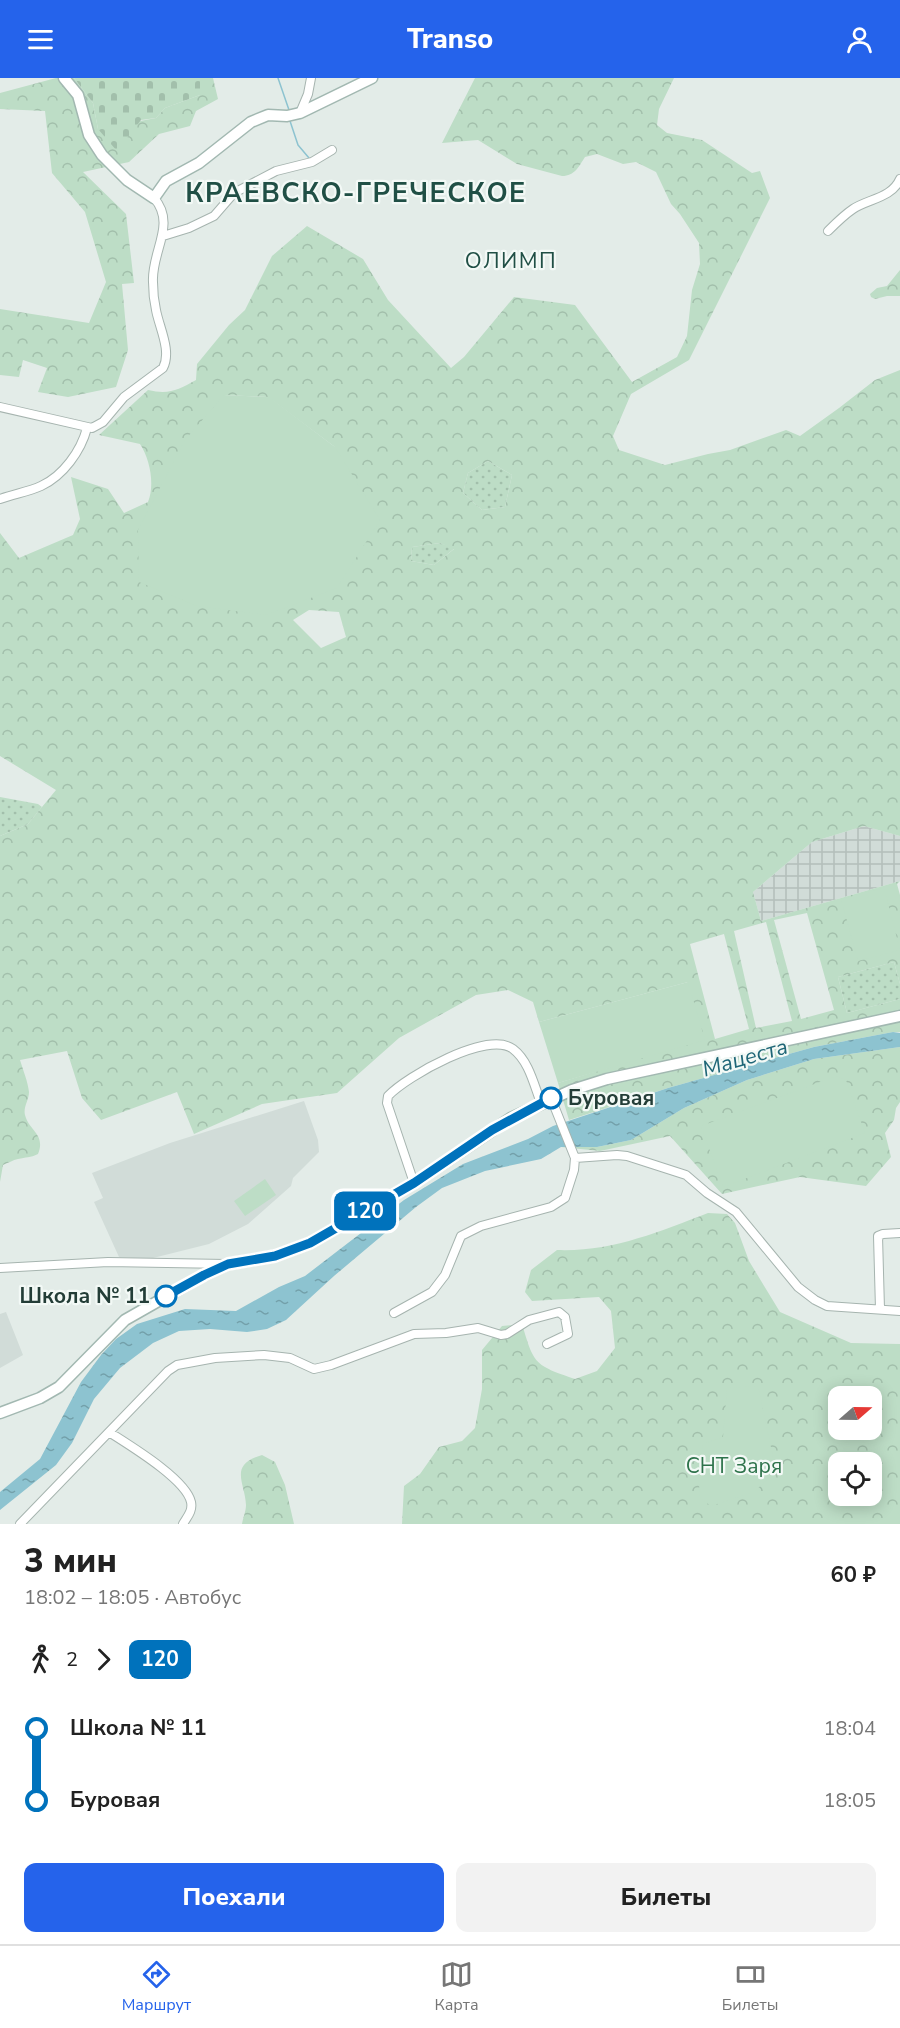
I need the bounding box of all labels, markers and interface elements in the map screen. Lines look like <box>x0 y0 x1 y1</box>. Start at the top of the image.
text: Transo <box>407 21 493 58</box>
icon: menu <box>24 23 57 56</box>
icon: person <box>843 23 876 56</box>
district label: КРАЕВСКО-ГРЕЧЕСКОЕ <box>185 175 527 212</box>
district label: ОЛИМП <box>465 246 557 276</box>
water label: Мацеста <box>699 1031 791 1085</box>
place label: Буровая <box>568 1084 654 1112</box>
marker: Буровая <box>540 1087 562 1109</box>
line badge: 120 <box>330 1192 400 1230</box>
text: 120 <box>346 1197 384 1225</box>
place label: Школа № 11 <box>20 1282 150 1310</box>
marker: Школа № 11 <box>155 1285 177 1307</box>
north arrow <box>828 1386 882 1440</box>
map controls <box>828 1386 882 1506</box>
park label: СНТ Заря <box>686 1452 782 1480</box>
button: locate <box>828 1452 882 1506</box>
text: 3 мин <box>24 1539 117 1584</box>
text: 60 ₽ <box>830 1560 876 1590</box>
text: 18:02 – 18:05 · Автобус <box>24 1584 241 1611</box>
icon: walk <box>24 1643 57 1676</box>
icon: forward <box>87 1643 120 1676</box>
text: 120 <box>141 1645 179 1673</box>
text: 2 <box>66 1646 78 1673</box>
text: Школа № 11 <box>70 1713 207 1743</box>
text: 18:04 <box>823 1715 876 1742</box>
text: Буровая <box>70 1785 160 1815</box>
text: 18:05 <box>823 1787 876 1814</box>
button: Поехали <box>24 1863 444 1932</box>
button: Билеты <box>456 1863 876 1932</box>
tab: Маршрут <box>122 1958 191 2016</box>
tab: Карта <box>434 1958 479 2016</box>
tab: Билеты <box>722 1958 778 2016</box>

